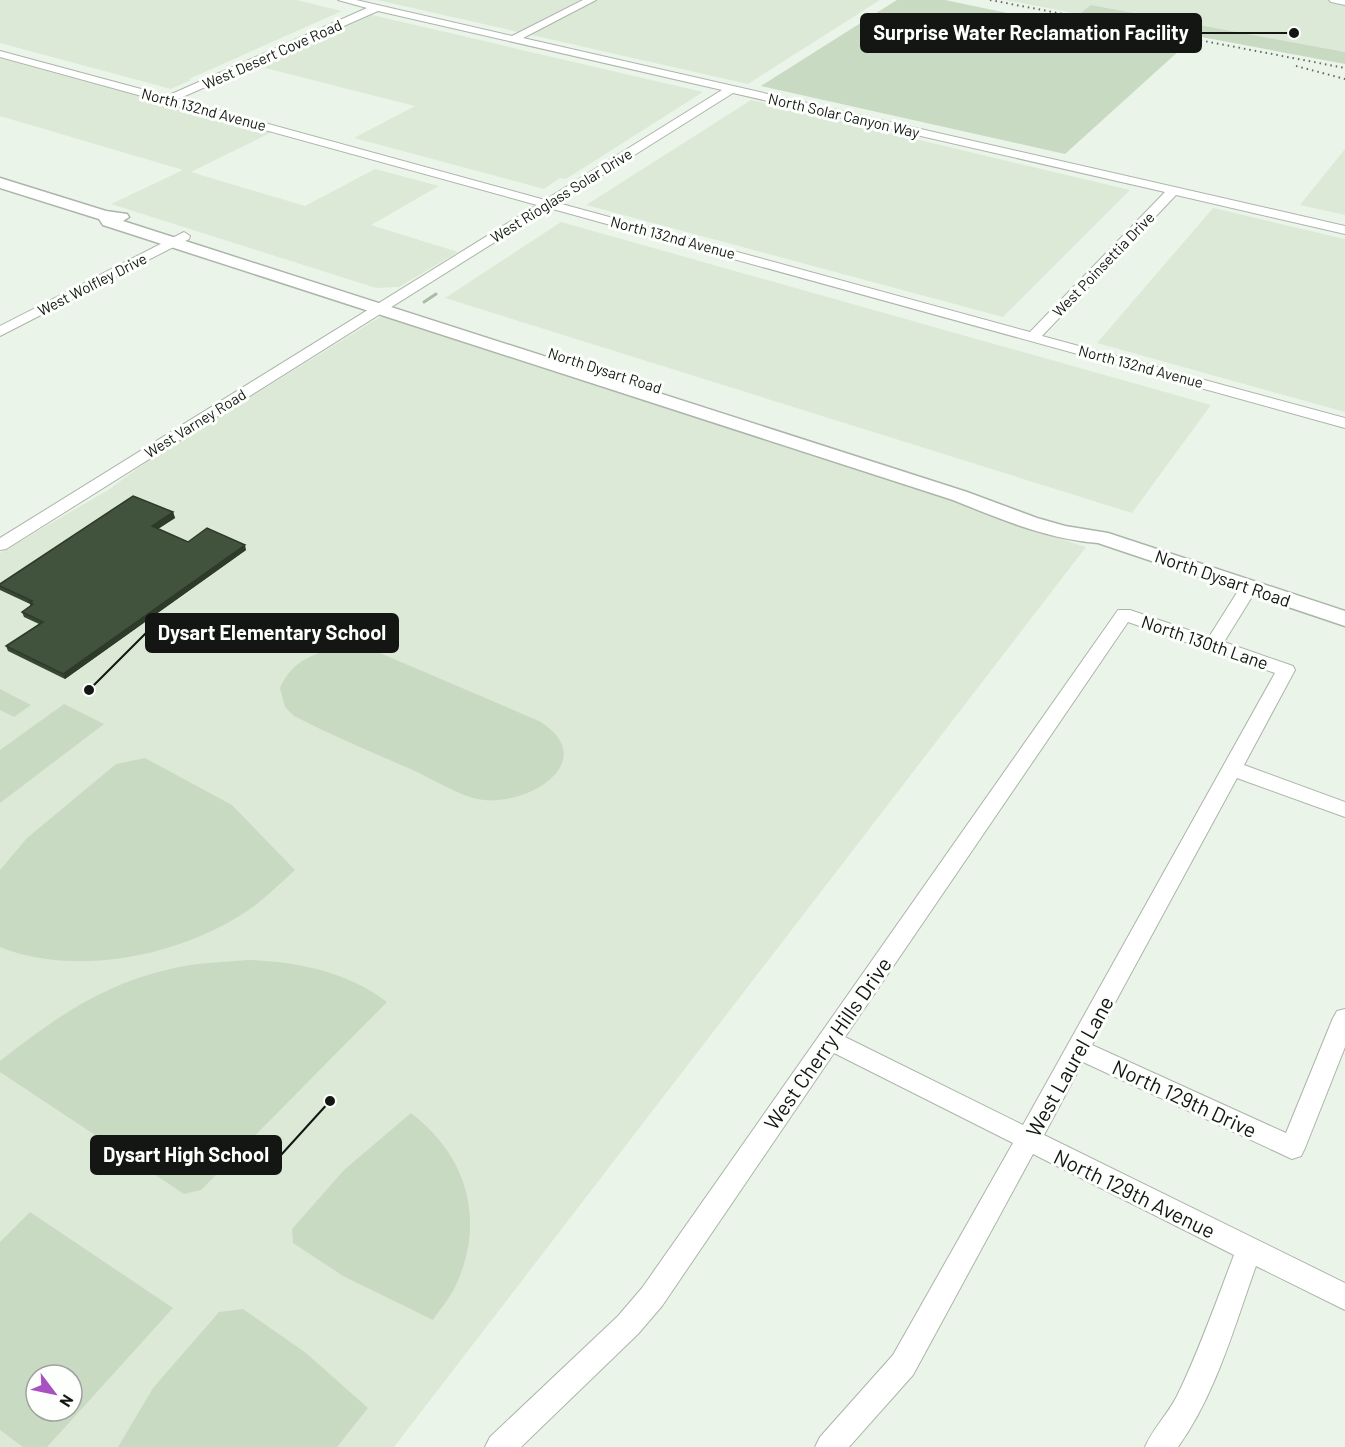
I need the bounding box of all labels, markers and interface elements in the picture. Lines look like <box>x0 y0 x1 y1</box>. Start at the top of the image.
callout: Surprise Water Reclamation Facility <box>861 14 1201 52</box>
street label: West Desert Cove Road <box>200 15 344 93</box>
text: Surprise Water Reclamation Facility <box>873 20 1189 44</box>
street label: North 132nd Avenue <box>140 84 268 134</box>
street label: North Solar Canyon Way <box>767 89 921 141</box>
street label: West Rioglass Solar Drive <box>487 144 635 246</box>
street label: West Poinsettia Drive <box>1048 208 1158 320</box>
street label: North 132nd Avenue <box>609 212 737 262</box>
street label: West Wolfley Drive <box>34 249 150 319</box>
street label: North 132nd Avenue <box>1077 341 1205 391</box>
street label: North Dysart Road <box>546 343 664 397</box>
street label: West Varney Road <box>141 385 249 461</box>
street label: North Dysart Road <box>1152 544 1294 612</box>
street label: North 130th Lane <box>1139 610 1271 674</box>
callout: Dysart Elementary School <box>146 614 398 652</box>
text: Dysart Elementary School <box>158 620 386 644</box>
street label: West Cherry Hills Drive <box>758 952 896 1134</box>
street label: West Laurel Lane <box>1020 991 1118 1141</box>
street label: North 129th Drive <box>1109 1054 1261 1142</box>
callout: Dysart High School <box>91 1136 281 1174</box>
text: Dysart High School <box>103 1142 269 1166</box>
street label: North 129th Avenue <box>1050 1143 1220 1243</box>
north arrow <box>24 1363 84 1423</box>
text: N <box>56 1392 78 1411</box>

